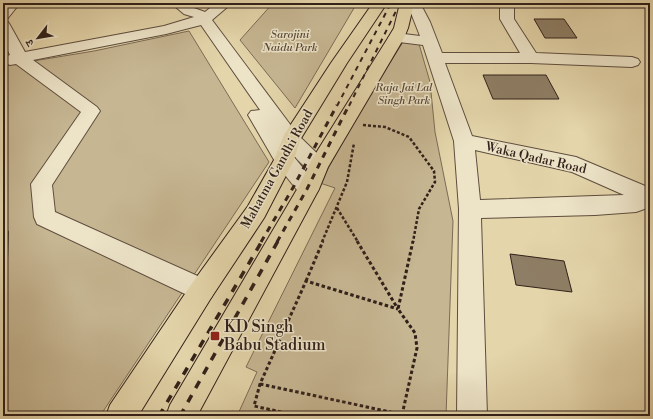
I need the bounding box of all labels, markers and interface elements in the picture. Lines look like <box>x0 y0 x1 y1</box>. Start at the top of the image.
north arrow <box>18 18 58 58</box>
park label: Sarojini Naidu Park <box>262 28 318 55</box>
text: उ <box>22 35 38 50</box>
park label: Raja Jai Lal Singh Park <box>374 81 433 108</box>
street label: Mahatma Gandhi Road <box>238 106 317 231</box>
street label: Waka Qadar Road <box>483 138 589 178</box>
place label: KD Singh Babu Stadium <box>223 317 326 355</box>
marker: KD Singh Babu Stadium <box>209 330 221 342</box>

